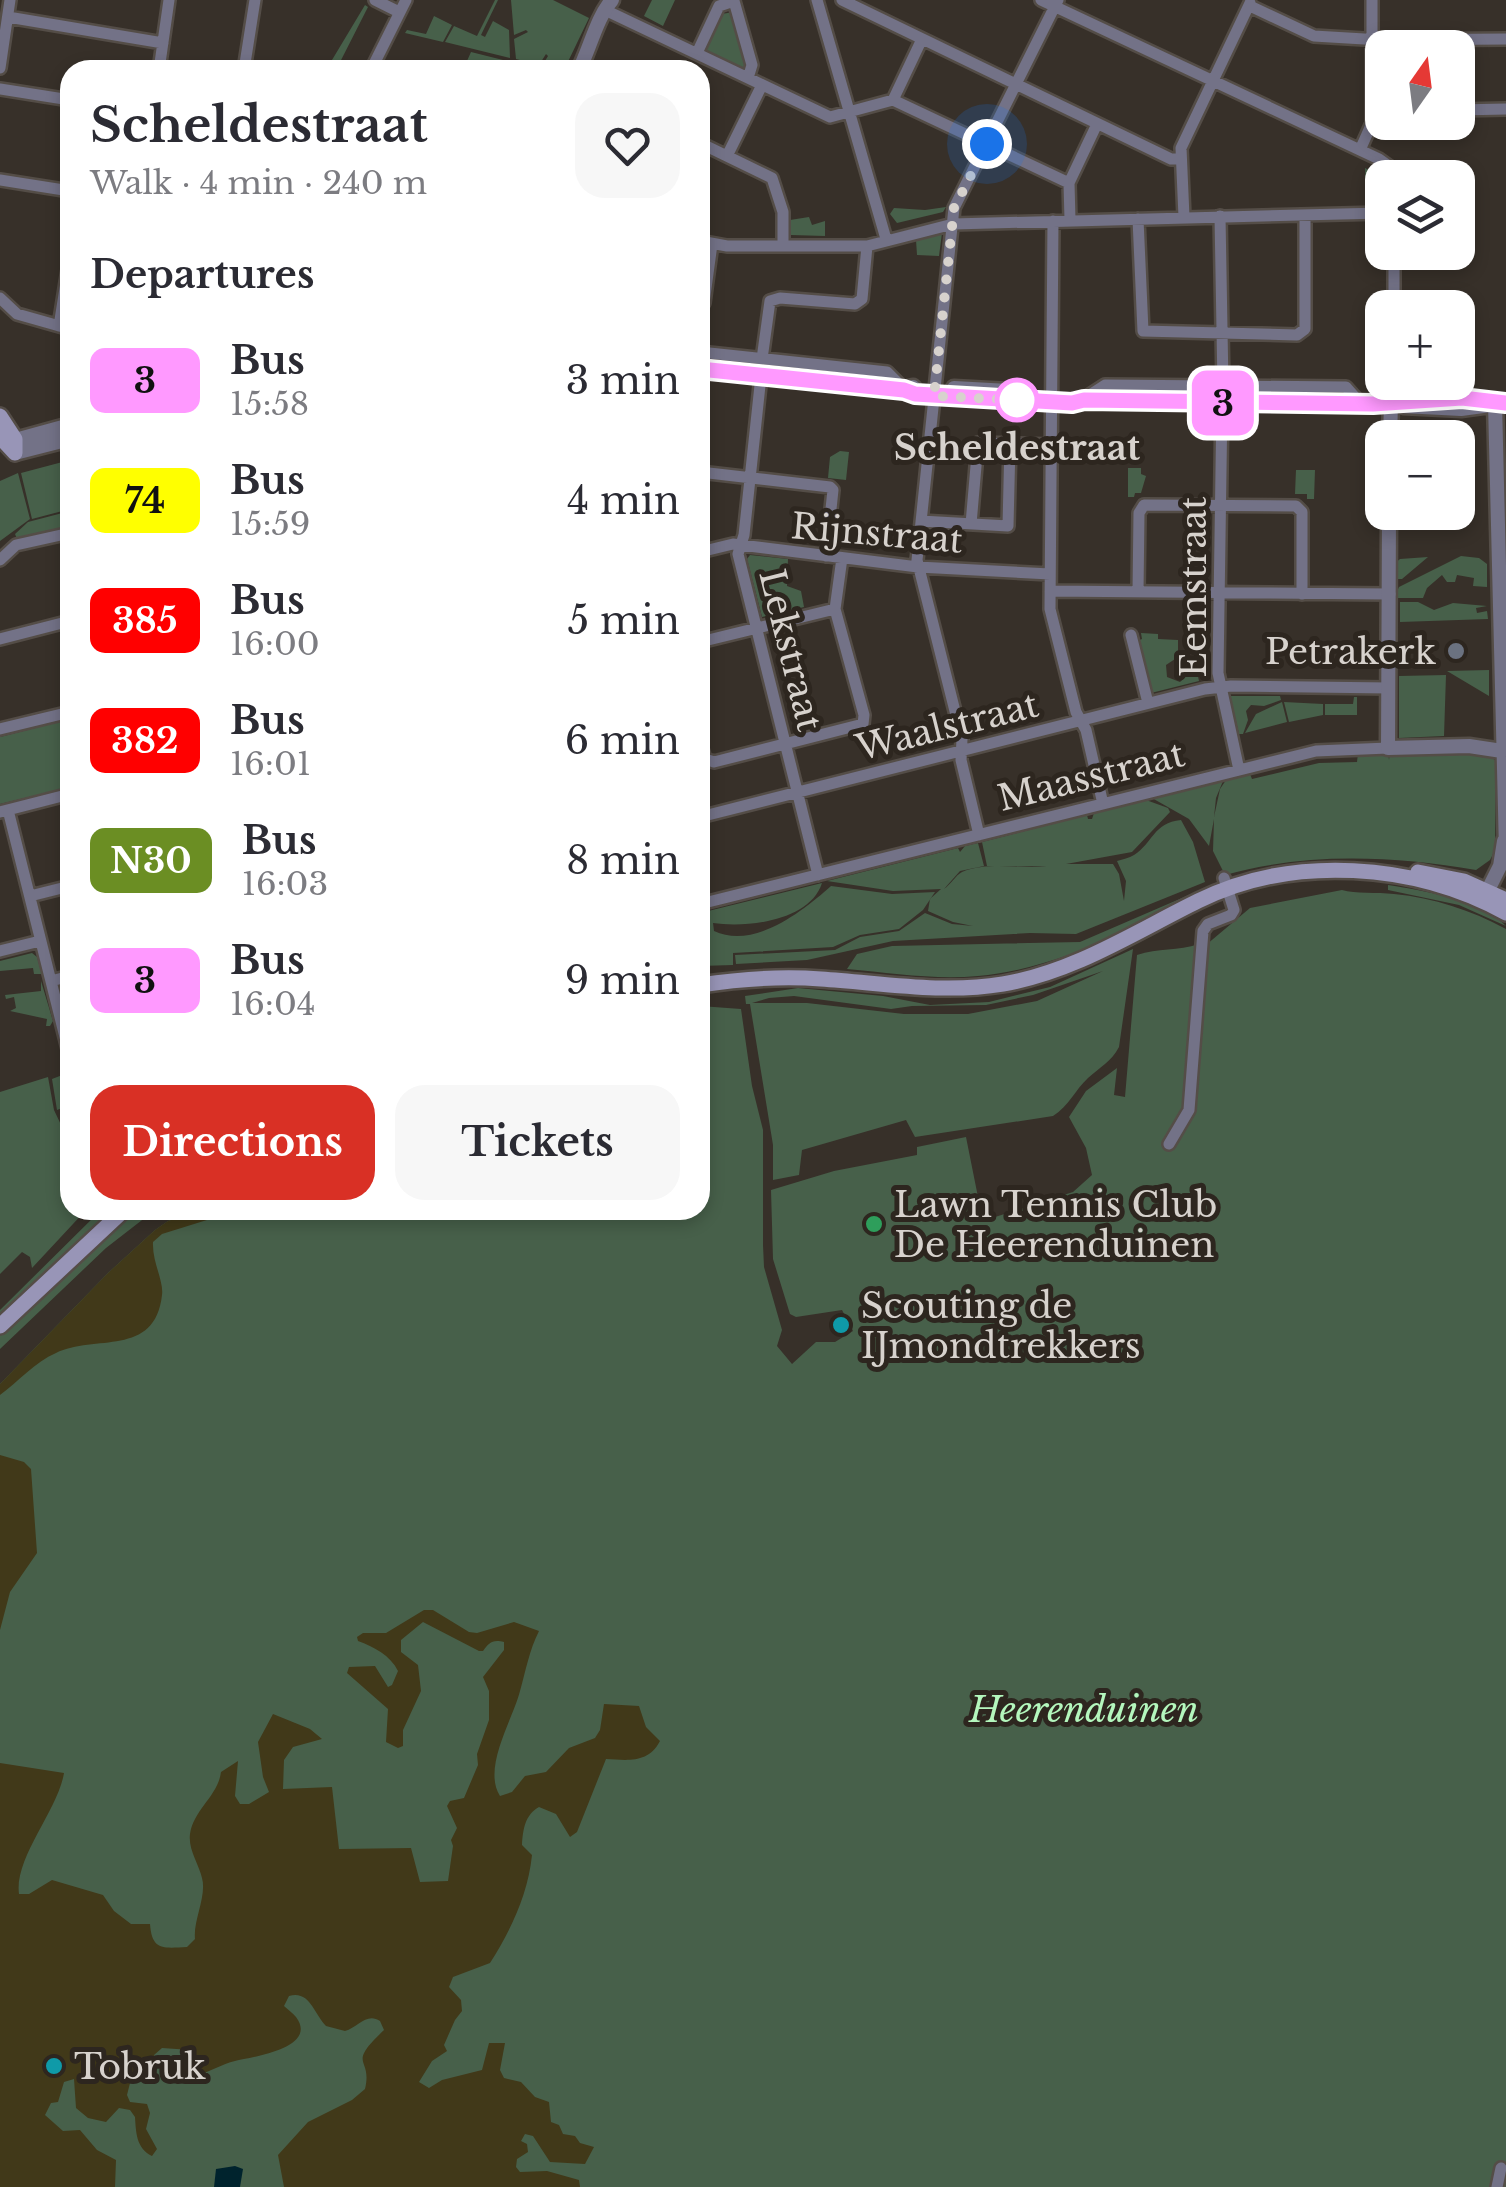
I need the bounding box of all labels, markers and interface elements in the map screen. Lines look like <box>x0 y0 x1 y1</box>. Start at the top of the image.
north arrow <box>1365 30 1475 140</box>
map controls <box>1365 30 1475 530</box>
button: heart <box>575 93 680 198</box>
text: Scheldestraat <box>90 95 428 155</box>
your location <box>962 119 1012 169</box>
button: layers <box>1365 160 1475 270</box>
text: Walk · 4 min · 240 m <box>90 163 427 203</box>
text: Departures <box>90 251 314 298</box>
button: + <box>1365 290 1475 400</box>
text: Bus <box>230 337 305 384</box>
text: 3 min <box>566 357 680 404</box>
text: 3 <box>134 359 156 402</box>
line badge: 3 <box>1190 370 1256 436</box>
marker: Scheldestraat <box>996 379 1038 421</box>
text: 3 <box>1212 382 1234 425</box>
text: 15:58 <box>230 384 309 424</box>
button: − <box>1365 420 1475 530</box>
place label: Scheldestraat <box>894 426 1141 469</box>
text: Bus <box>230 457 305 504</box>
text: 4 min <box>567 477 680 524</box>
text: 74 <box>125 479 165 522</box>
street label: Eemstraat <box>1172 497 1215 677</box>
text: 15:59 <box>230 504 310 544</box>
street label: Rijnstraat <box>789 504 965 562</box>
street label: Lekstraat <box>750 565 832 735</box>
text: Bus <box>230 577 305 624</box>
text: 5 min <box>568 597 680 644</box>
text: 385 <box>112 599 178 642</box>
text: 16:00 <box>230 624 320 664</box>
place label: Petrakerk <box>1265 630 1436 673</box>
marker: Petrakerk <box>1445 640 1467 662</box>
street label: Waalstraat <box>851 683 1042 770</box>
text: Bus <box>230 697 305 744</box>
text: 6 min <box>565 717 680 764</box>
text: 382 <box>111 719 179 762</box>
street label: Maasstraat <box>993 732 1189 820</box>
text: 16:01 <box>230 744 311 784</box>
text: Bus <box>242 817 316 864</box>
text: 8 min <box>566 837 680 884</box>
text: N30 <box>110 839 192 882</box>
text: 16:03 <box>242 864 328 904</box>
text: Bus <box>230 937 305 984</box>
text: 9 min <box>565 957 680 1004</box>
text: 3 <box>134 959 156 1002</box>
text: 16:04 <box>230 984 316 1024</box>
button: Directions <box>90 1085 375 1200</box>
button: Tickets <box>395 1085 680 1200</box>
place label: Lawn Tennis Club De Heerenduinen <box>894 1183 1217 1266</box>
marker: Lawn Tennis Club De Heerenduinen <box>863 1213 885 1235</box>
place label: Scouting de IJmondtrekkers <box>861 1284 1141 1367</box>
marker: Scouting de IJmondtrekkers <box>830 1314 852 1336</box>
park label: Heerenduinen <box>968 1688 1199 1731</box>
place label: Tobruk <box>74 2045 206 2088</box>
marker: Tobruk <box>43 2055 65 2077</box>

